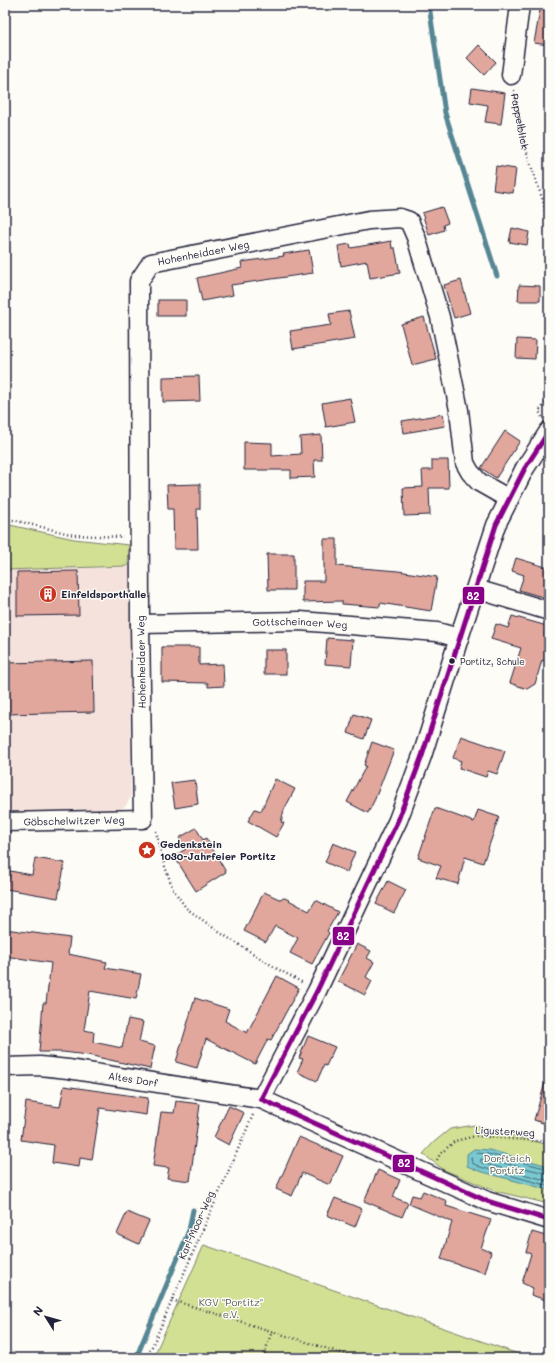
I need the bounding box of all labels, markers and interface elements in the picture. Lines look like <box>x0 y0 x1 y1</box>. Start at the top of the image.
street label: Pappelblick <box>508 92 532 151</box>
street label: Hohenheidaer Weg <box>156 237 251 269</box>
building icon: Einfeldsporthalle <box>38 584 58 604</box>
line badge: 82 <box>462 586 485 605</box>
place label: Einfeldsporthalle <box>61 587 146 601</box>
text: 82 <box>467 588 479 603</box>
street label: Gottscheinaer Weg <box>252 614 348 632</box>
street label: Hohenheidaer Weg <box>133 615 149 709</box>
marker: Portitz, Schule <box>447 656 457 666</box>
place label: Portitz, Schule <box>460 656 525 667</box>
street label: Göbschelwitzer Weg <box>23 812 125 829</box>
place label: Gedenkstein 1030-Jahrfeier Portitz <box>160 837 276 863</box>
place icon: Gedenkstein 1030-Jahrfeier Portitz <box>137 840 157 860</box>
line badge: 82 <box>332 926 355 946</box>
text: 82 <box>337 928 349 943</box>
street label: Altes Dorf <box>107 1068 160 1090</box>
street label: Ligusterweg <box>475 1122 535 1140</box>
park label: Dorfteich Portitz <box>484 1151 531 1177</box>
line badge: 82 <box>392 1154 415 1173</box>
text: 82 <box>398 1155 410 1170</box>
street label: Karl-Moor-Weg <box>175 1188 218 1262</box>
park label: KGV "Portitz" e.V. <box>199 1295 263 1321</box>
north arrow <box>26 1297 66 1337</box>
text: N <box>29 1303 46 1319</box>

